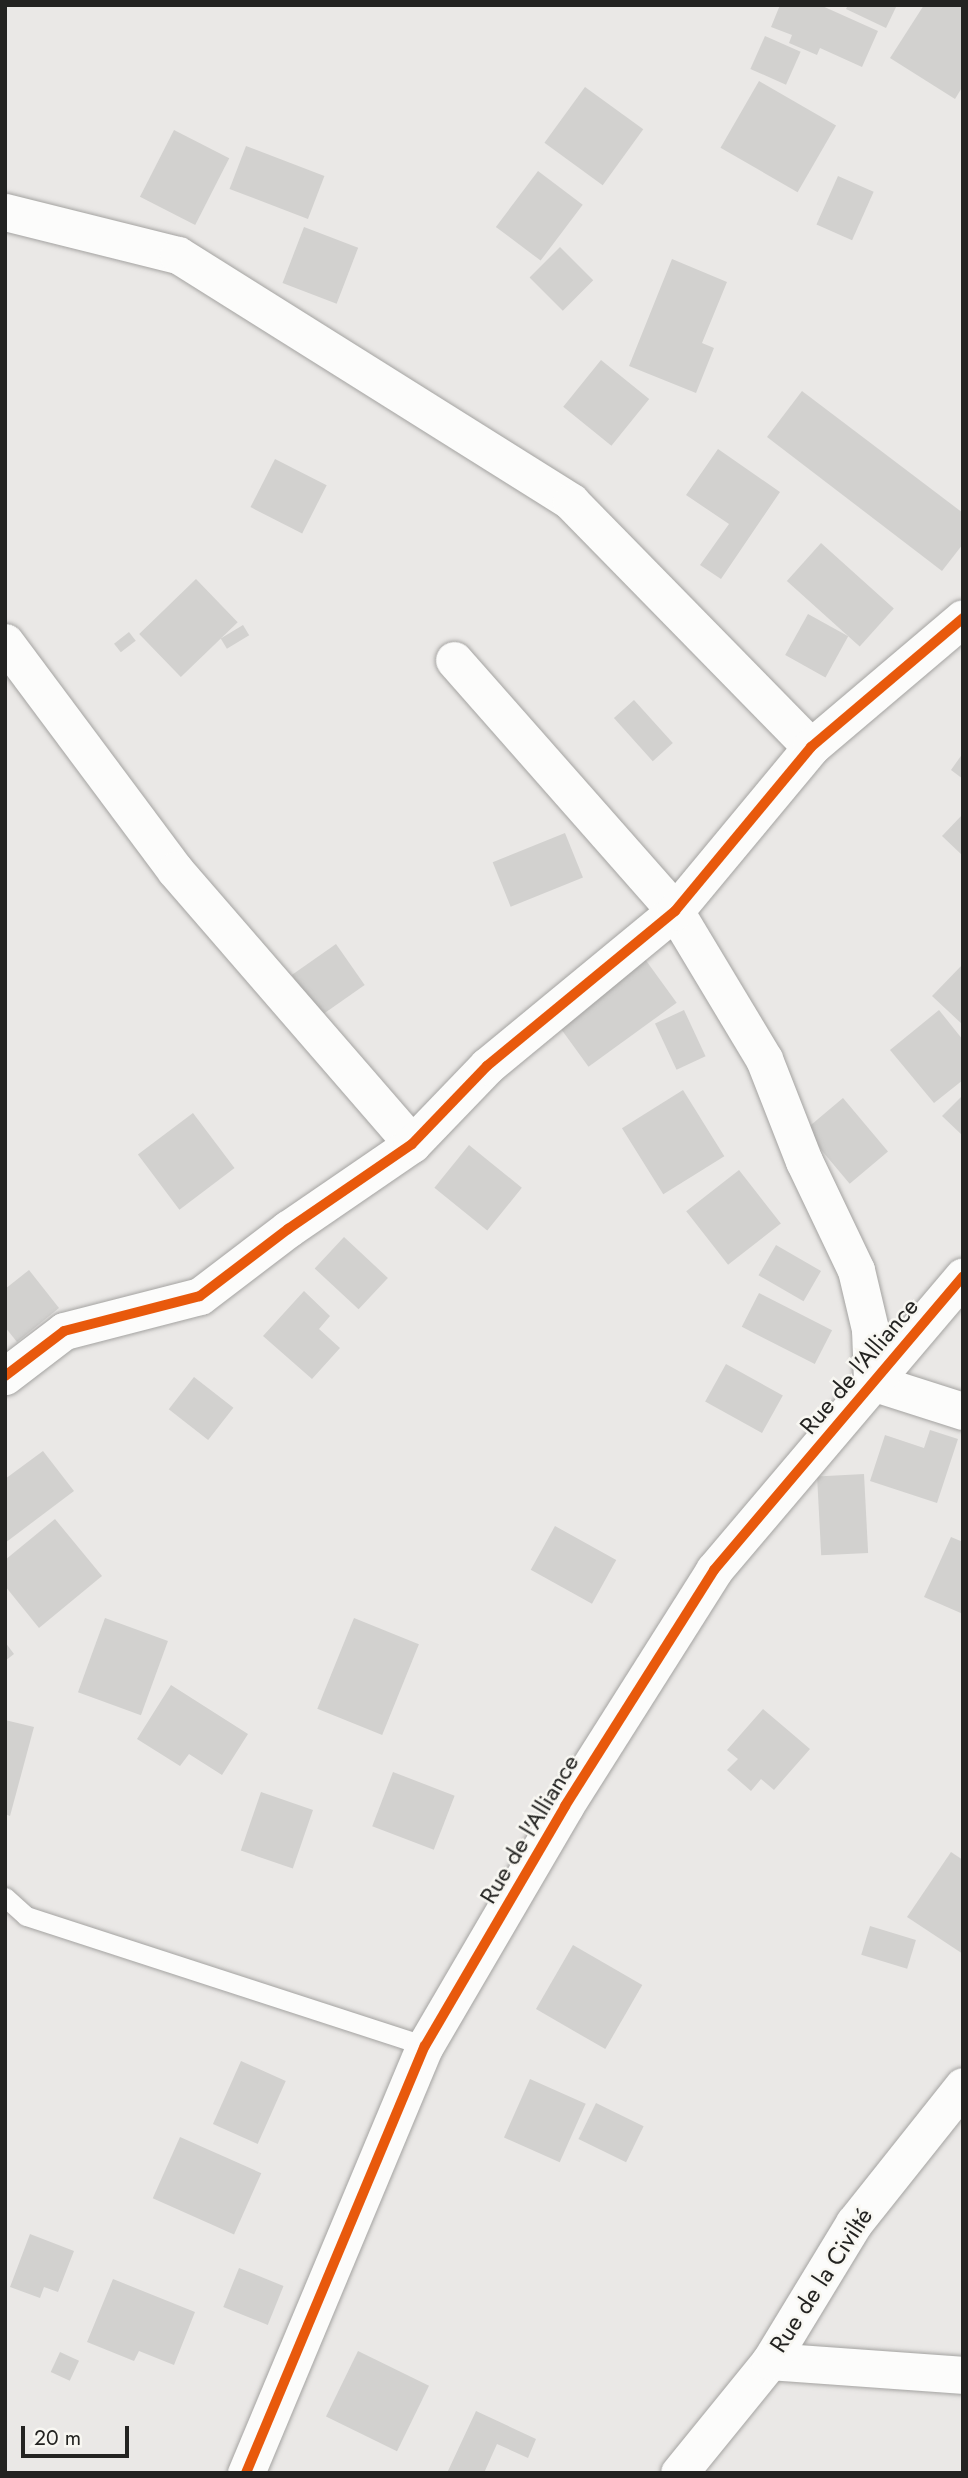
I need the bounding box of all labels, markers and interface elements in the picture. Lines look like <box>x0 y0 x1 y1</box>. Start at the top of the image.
street label: Rue de l'Alliance <box>794 1292 924 1440</box>
street label: Rue de l'Alliance <box>473 1749 585 1909</box>
street label: Rue de la Civilté <box>764 2202 878 2358</box>
scale bar <box>24 2412 133 2456</box>
text: 20 m <box>34 2423 81 2453</box>

